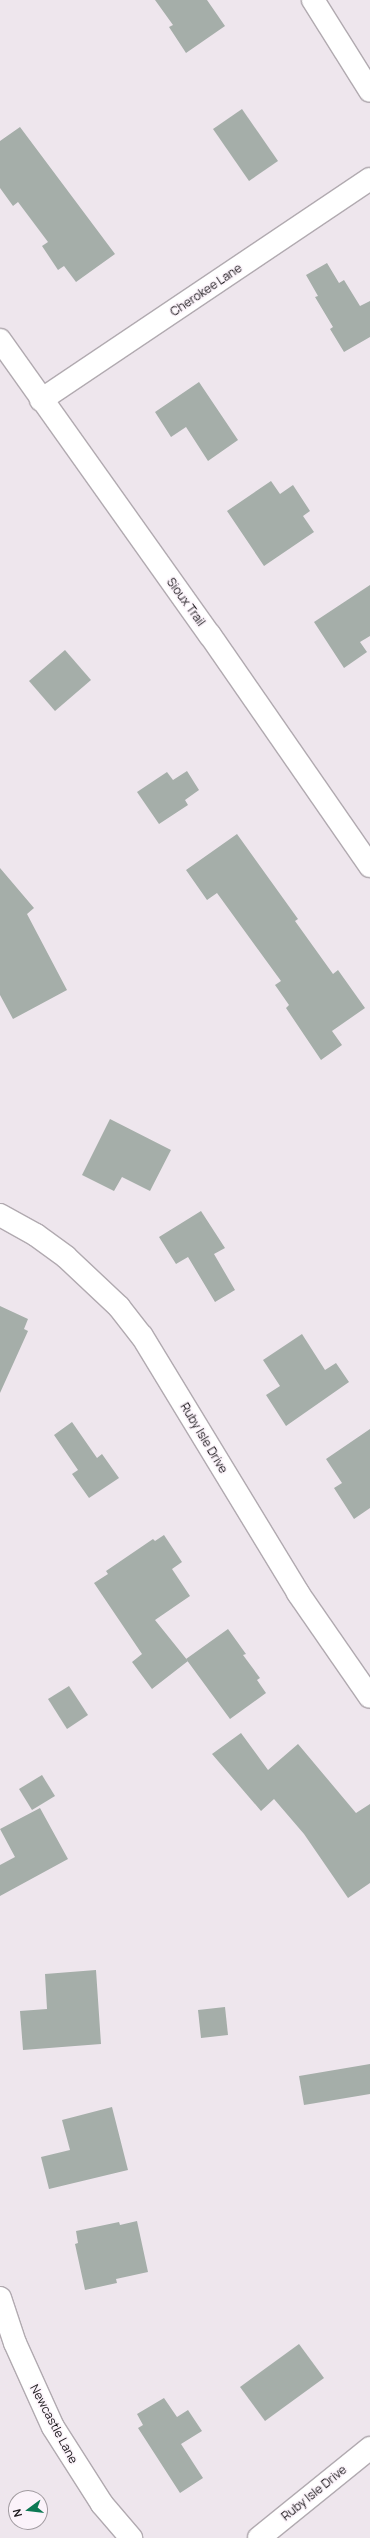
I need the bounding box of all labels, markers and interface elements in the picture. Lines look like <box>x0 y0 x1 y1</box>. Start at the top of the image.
street label: Cherokee Lane <box>167 261 245 319</box>
street label: Sioux Trail <box>164 575 208 629</box>
street label: Ruby Isle Drive <box>177 1400 231 1476</box>
street label: Newcastle Lane <box>27 2382 81 2466</box>
street label: Ruby Isle Drive <box>279 2462 349 2524</box>
north arrow <box>8 2490 48 2530</box>
text: N <box>9 2507 25 2519</box>

